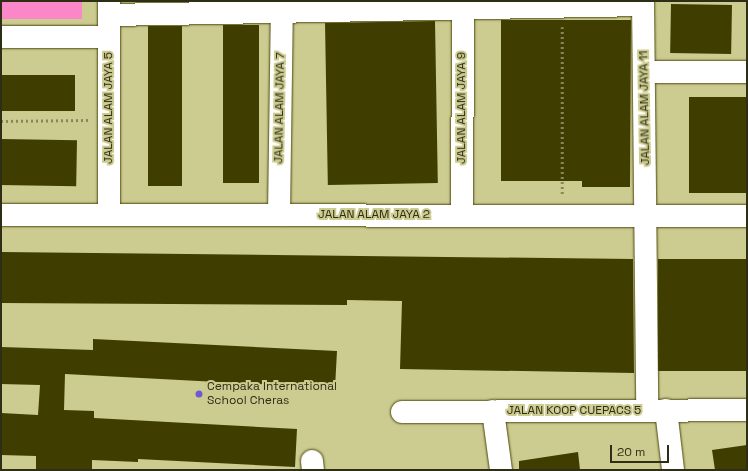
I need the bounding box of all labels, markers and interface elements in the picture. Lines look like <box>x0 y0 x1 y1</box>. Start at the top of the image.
street label: JALAN ALAM JAYA 11 <box>637 50 653 166</box>
street label: JALAN ALAM JAYA 5 <box>102 52 116 164</box>
street label: JALAN ALAM JAYA 7 <box>272 52 288 164</box>
street label: JALAN ALAM JAYA 9 <box>455 52 469 164</box>
street label: JALAN ALAM JAYA 2 <box>318 208 430 222</box>
place label: Cempaka International School Cheras <box>207 380 337 408</box>
marker: Cempaka International School Cheras <box>194 389 204 399</box>
street label: JALAN KOOP CUEPACS 5 <box>507 404 641 418</box>
scale bar <box>612 437 671 463</box>
text: 20 m <box>617 444 645 460</box>

